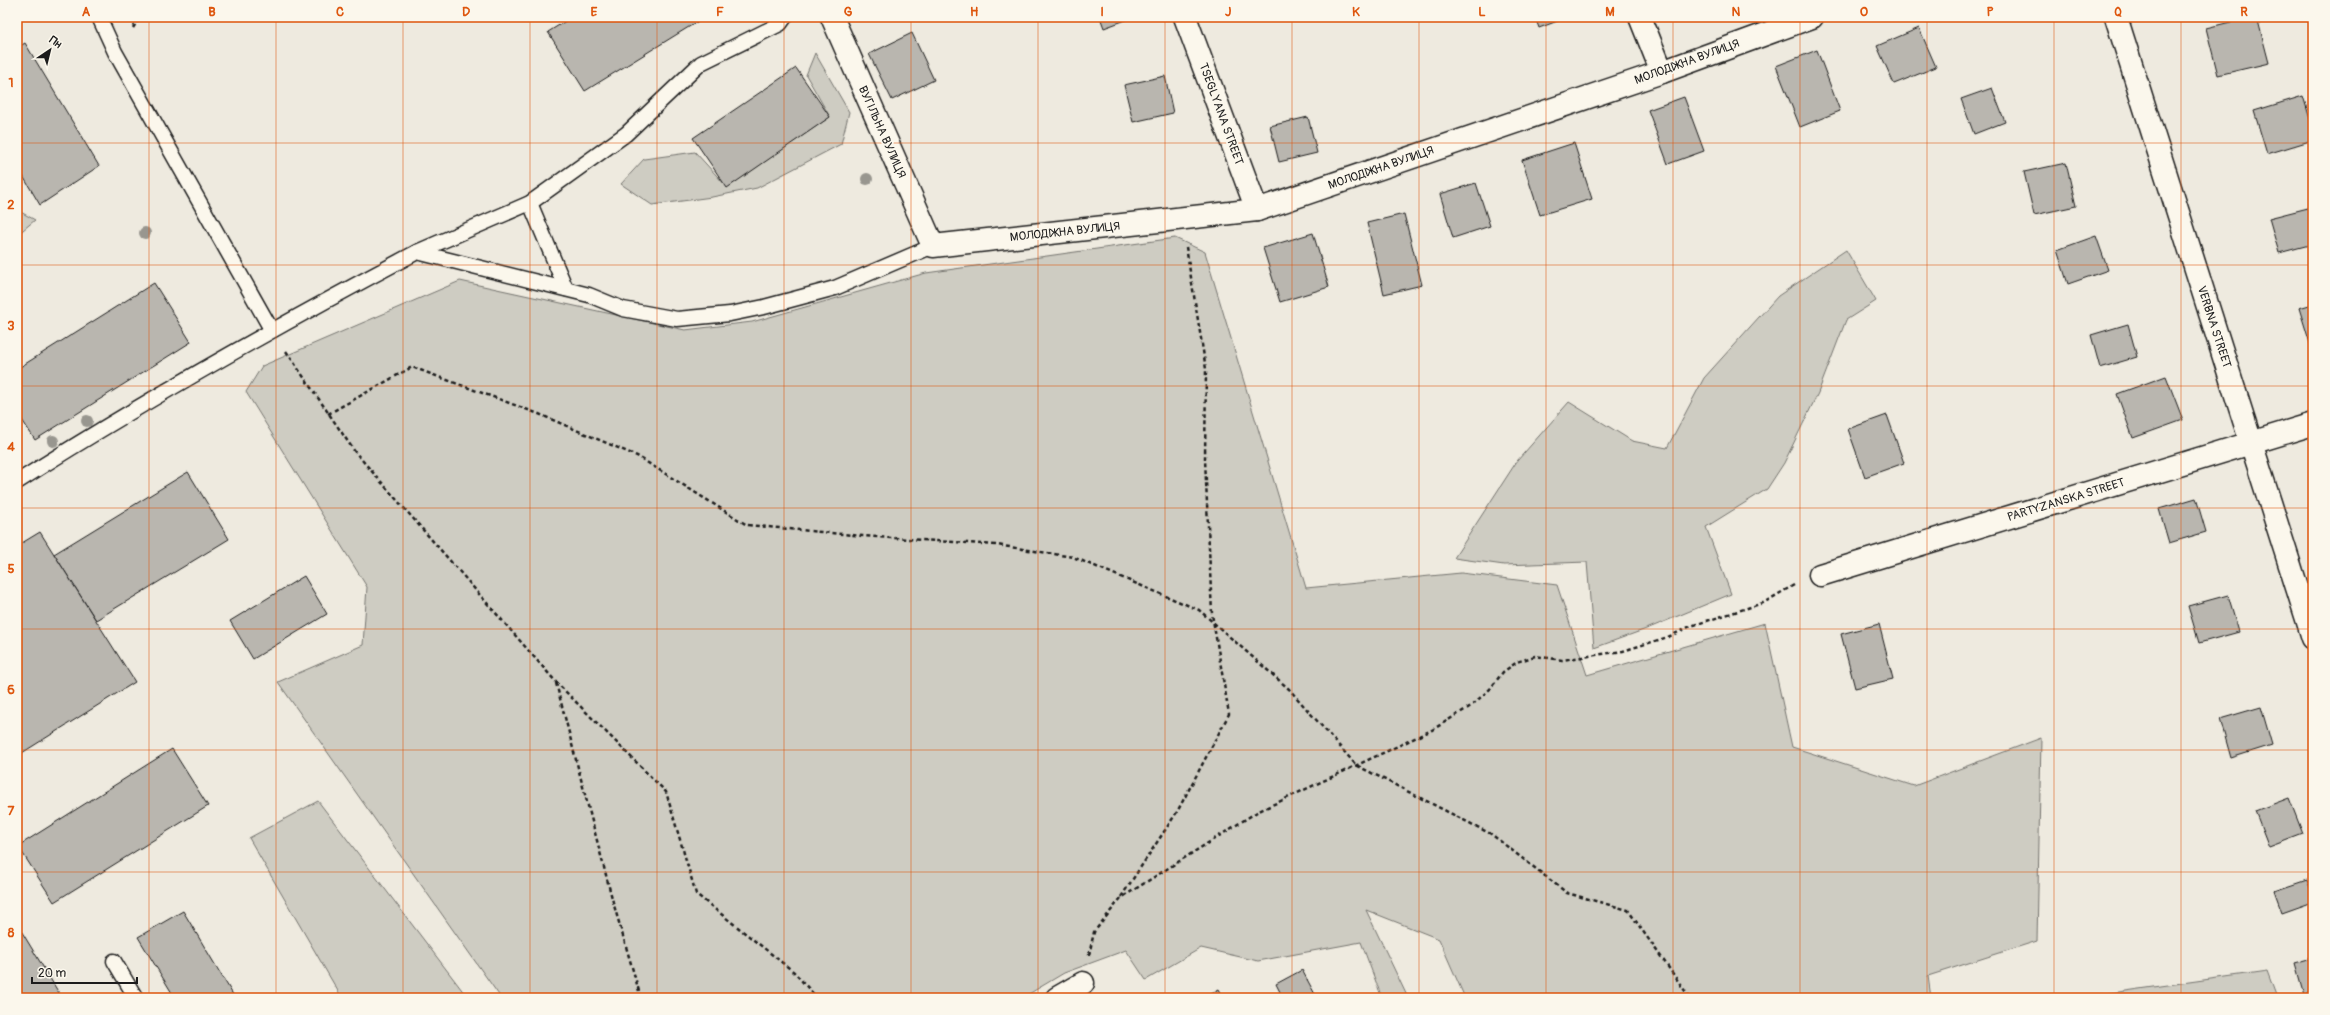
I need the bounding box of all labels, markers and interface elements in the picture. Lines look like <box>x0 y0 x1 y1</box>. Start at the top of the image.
text: A <box>82 4 91 20</box>
text: B <box>208 4 216 20</box>
text: C <box>336 4 344 20</box>
text: D <box>462 4 470 20</box>
text: E <box>591 4 598 20</box>
text: F <box>716 4 724 20</box>
text: G <box>844 4 853 20</box>
text: H <box>970 4 978 20</box>
text: I <box>1100 4 1104 20</box>
text: J <box>1225 4 1231 20</box>
text: K <box>1352 4 1360 20</box>
text: L <box>1478 4 1486 20</box>
text: M <box>1605 4 1615 20</box>
text: N <box>1732 4 1741 20</box>
text: O <box>1860 4 1869 20</box>
text: P <box>1986 4 1994 20</box>
text: Q <box>2114 4 2122 20</box>
text: R <box>2240 4 2248 20</box>
north arrow <box>30 30 70 70</box>
text: Пн <box>47 33 65 51</box>
street label: МОЛОДІЖНА ВУЛИЦЯ <box>1632 36 1742 88</box>
street label: TSEGLYANA STREET <box>1196 61 1247 167</box>
text: 1 <box>8 75 14 91</box>
street label: ВУГІЛЬНА ВУЛИЦЯ <box>855 84 909 180</box>
street label: МОЛОДІЖНА ВУЛИЦЯ <box>1326 143 1436 193</box>
text: 2 <box>7 197 15 213</box>
street label: МОЛОДІЖНА ВУЛИЦЯ <box>1009 219 1121 245</box>
street label: VERBNA STREET <box>2194 284 2234 370</box>
text: 3 <box>7 318 15 334</box>
text: 4 <box>7 439 15 455</box>
street label: PARTYZANSKA STREET <box>2005 475 2127 525</box>
text: 5 <box>7 561 15 577</box>
text: 6 <box>7 682 15 698</box>
text: 7 <box>8 803 15 819</box>
text: 8 <box>8 925 15 941</box>
scale bar <box>32 959 137 985</box>
text: 20 m <box>38 966 67 981</box>

